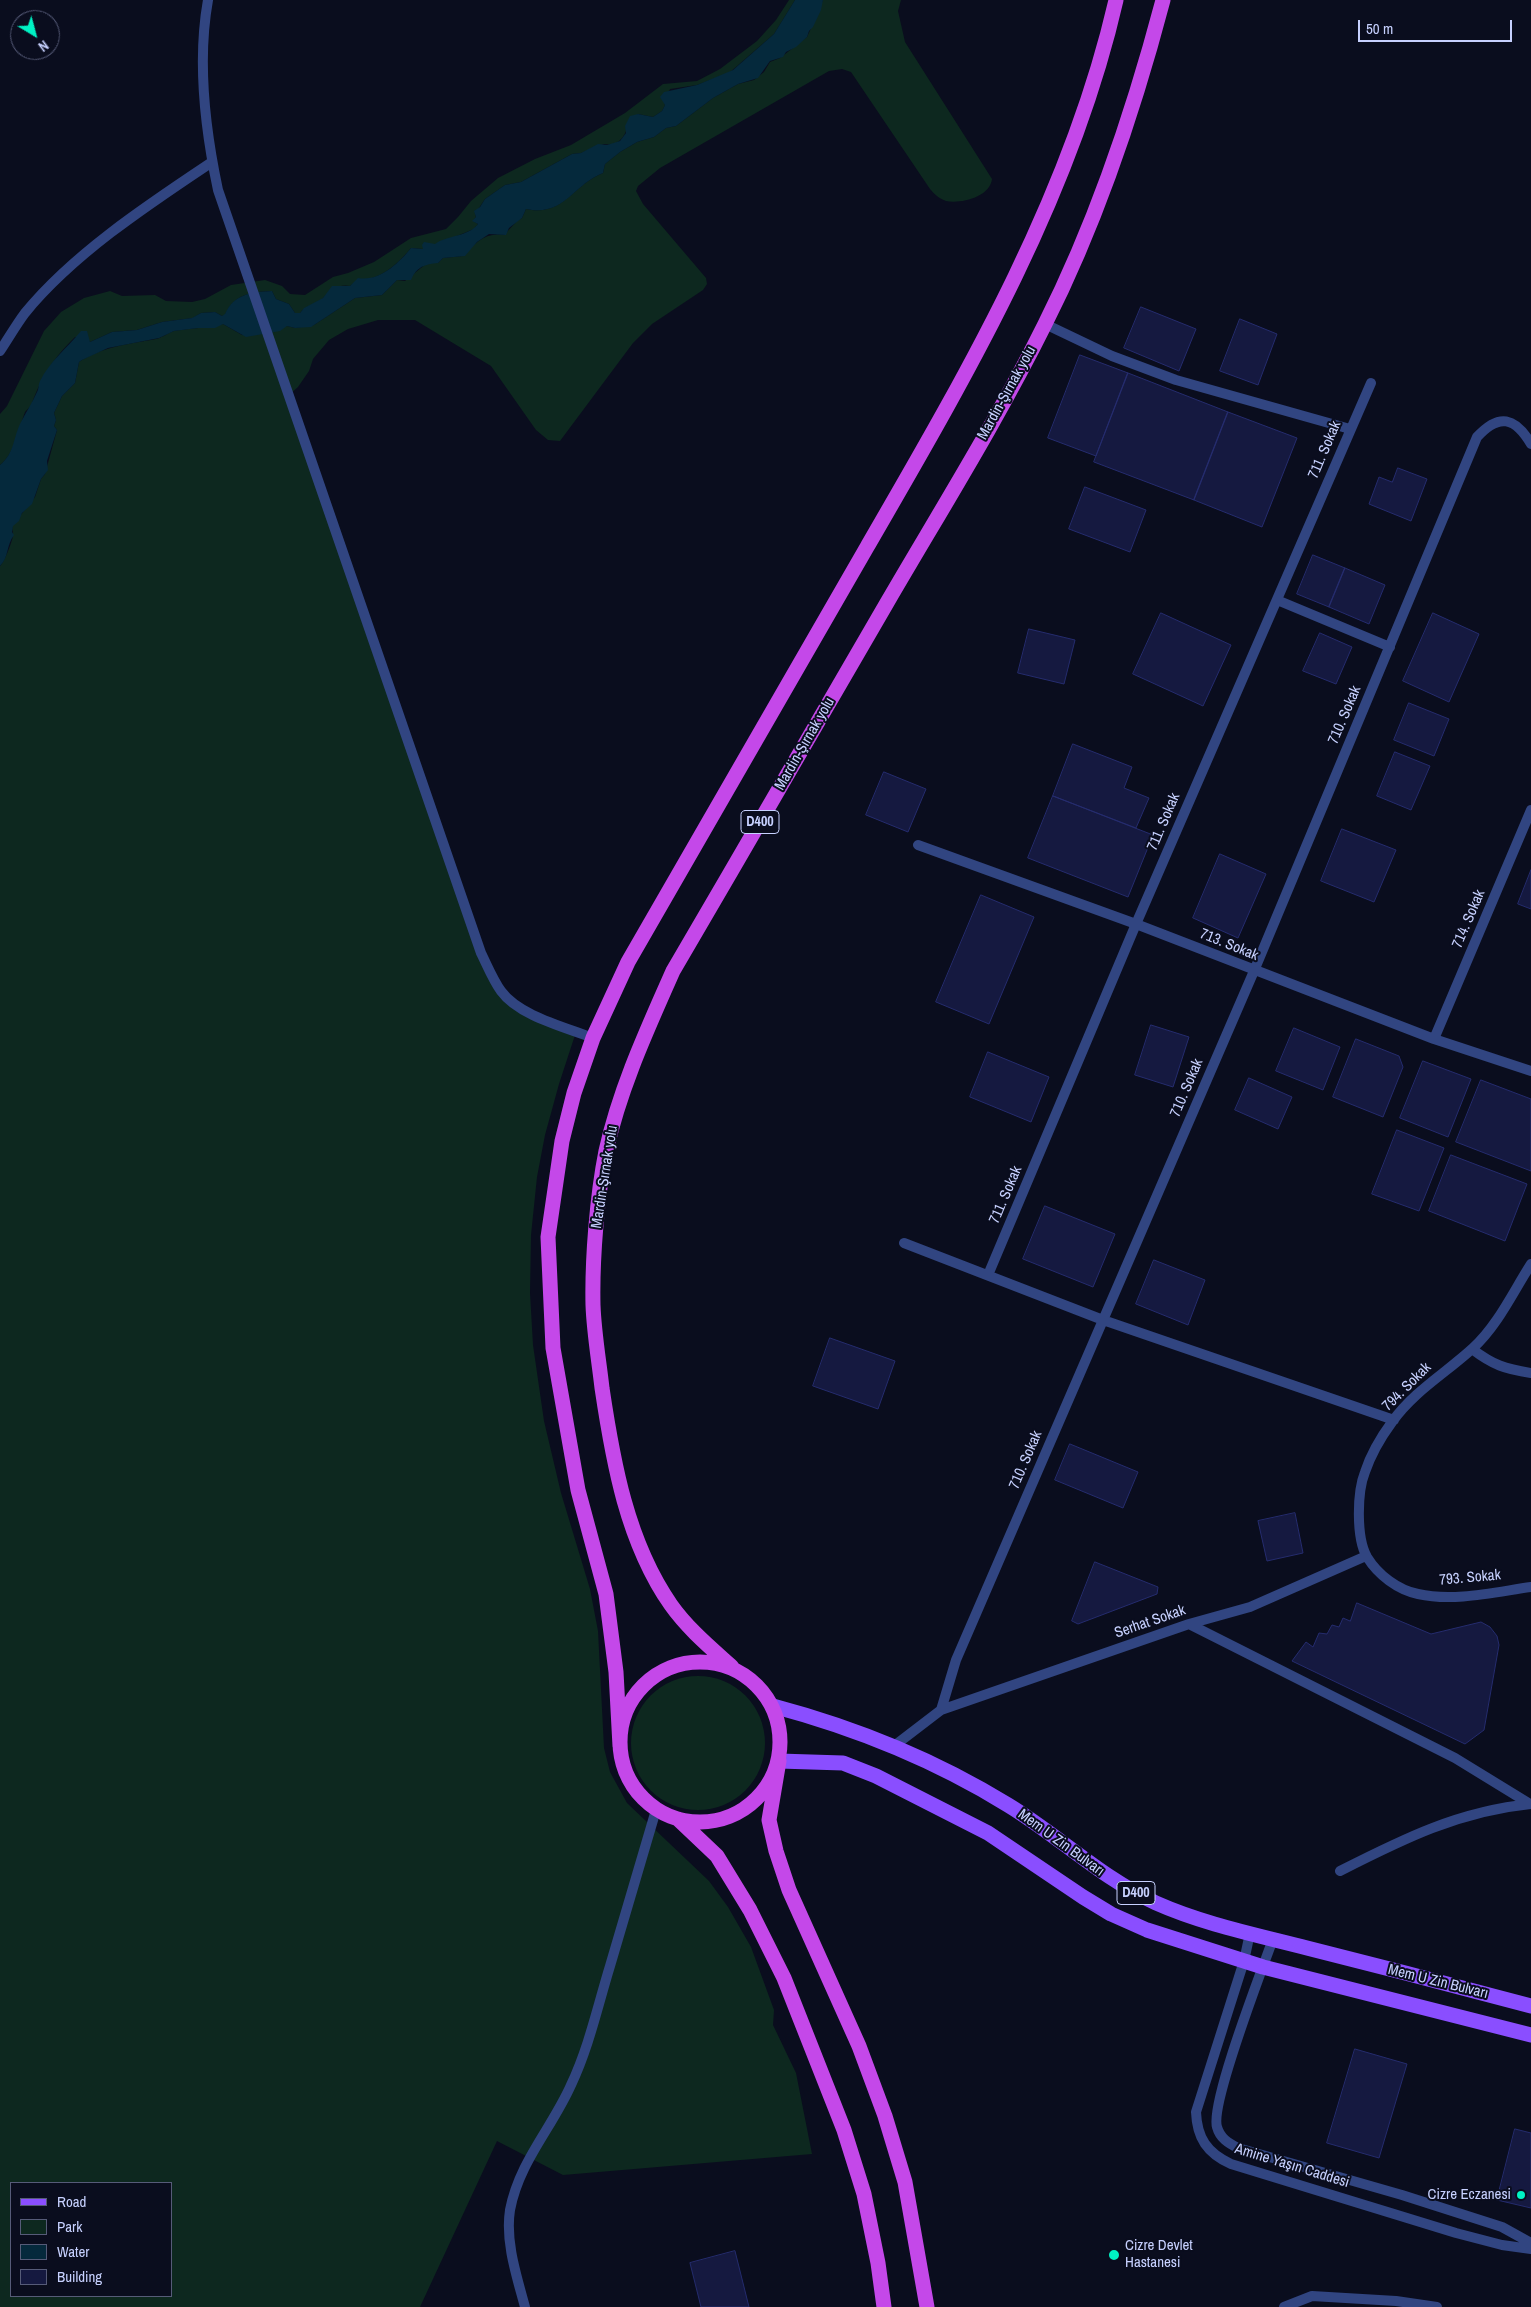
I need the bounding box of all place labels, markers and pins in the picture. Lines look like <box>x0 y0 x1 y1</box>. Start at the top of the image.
place label: Cizre Eczanesi <box>1428 2186 1511 2204</box>
marker: Cizre Eczanesi <box>1515 2189 1527 2201</box>
place label: Cizre Devlet Hastanesi <box>1125 2237 1193 2272</box>
marker: Cizre Devlet Hastanesi <box>1107 2248 1121 2262</box>

